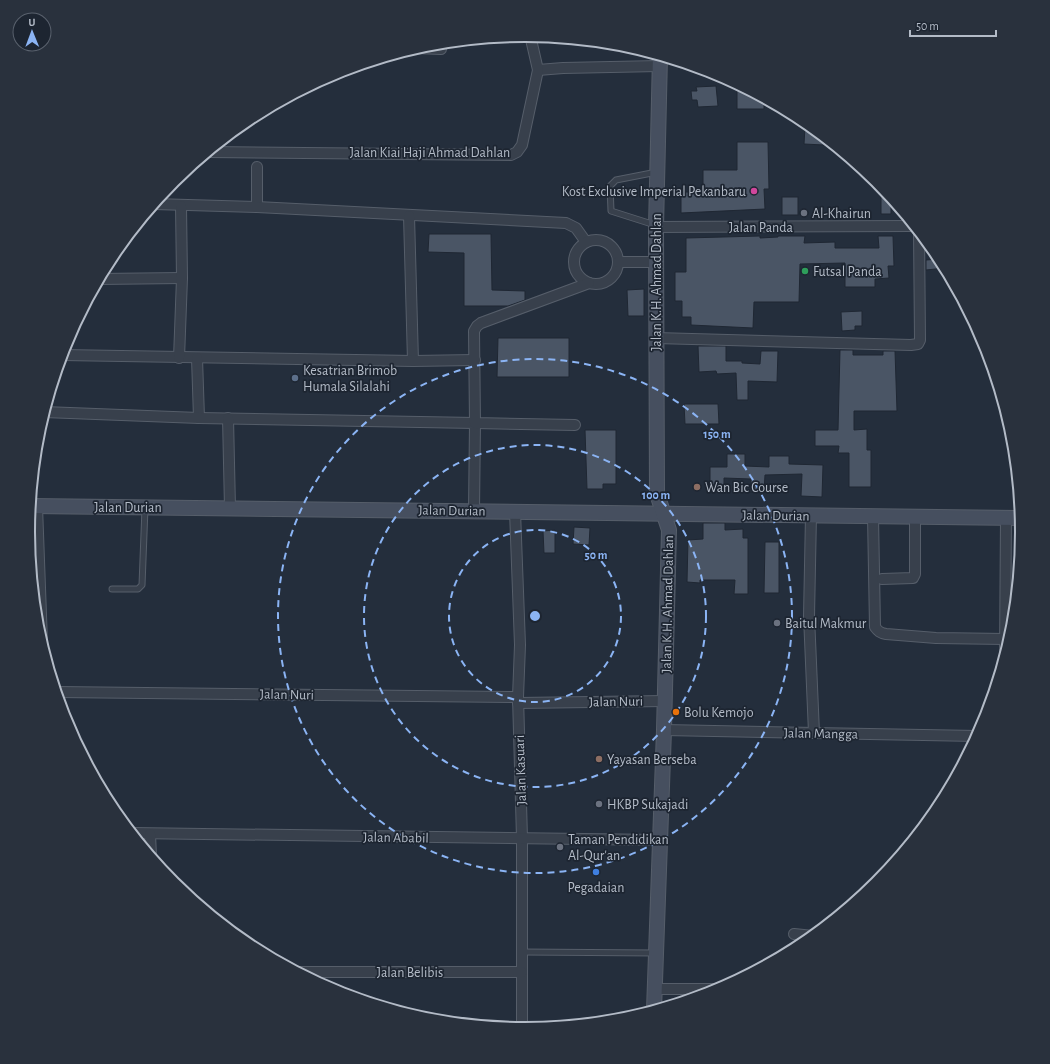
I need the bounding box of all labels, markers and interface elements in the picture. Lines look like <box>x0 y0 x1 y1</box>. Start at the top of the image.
north arrow <box>12 12 52 52</box>
scale bar <box>910 12 996 38</box>
text: U <box>28 17 35 28</box>
text: 50 m <box>916 20 939 32</box>
street label: Jalan Kiai Haji Ahmad Dahlan <box>350 146 510 160</box>
place label: Kost Exclusive Imperial Pekanbaru <box>562 185 746 199</box>
marker: Kost Exclusive Imperial Pekanbaru <box>749 186 759 196</box>
place label: Al-Khairun <box>812 207 871 221</box>
marker: Al-Khairun <box>799 208 809 218</box>
street label: Jalan K.H. Ahmad Dahlan <box>650 213 664 351</box>
street label: Jalan Panda <box>729 221 794 235</box>
place label: Futsal Panda <box>813 265 882 279</box>
marker: Futsal Panda <box>800 266 810 276</box>
place label: Kesatrian Brimob Humala Silalahi <box>303 364 397 394</box>
marker: Kesatrian Brimob Humala Silalahi <box>290 373 300 383</box>
text: 150 m <box>703 428 731 440</box>
place label: Wan Bic Course <box>705 481 788 495</box>
marker: Wan Bic Course <box>692 482 702 492</box>
text: 100 m <box>642 489 670 501</box>
street label: Jalan Durian <box>94 501 162 515</box>
street label: Jalan Durian <box>418 503 486 519</box>
street label: Jalan Durian <box>742 508 810 524</box>
street label: Jalan K.H. Ahmad Dahlan <box>660 535 676 673</box>
text: 50 m <box>585 549 608 561</box>
centre of rings <box>528 609 542 623</box>
place label: Baitul Makmur <box>785 617 867 631</box>
marker: Baitul Makmur <box>772 618 782 628</box>
street label: Jalan Nuri <box>260 688 314 702</box>
street label: Jalan Nuri <box>589 695 643 709</box>
place label: Bolu Kemojo <box>684 706 754 720</box>
marker: Bolu Kemojo <box>671 707 681 717</box>
street label: Jalan Mangga <box>784 726 859 742</box>
street label: Jalan Kasuari <box>513 735 529 805</box>
place label: Yayasan Berseba <box>607 753 697 767</box>
marker: Yayasan Berseba <box>594 754 604 764</box>
place label: HKBP Sukajadi <box>607 798 688 812</box>
marker: HKBP Sukajadi <box>594 799 604 809</box>
street label: Jalan Ababil <box>363 830 429 846</box>
place label: Taman Pendidikan Al-Qur'an <box>568 833 669 863</box>
marker: Taman Pendidikan Al-Qur'an <box>555 842 565 852</box>
marker: Pegadaian <box>591 867 601 877</box>
place label: Pegadaian <box>568 881 624 895</box>
street label: Jalan Belibis <box>377 966 443 980</box>

